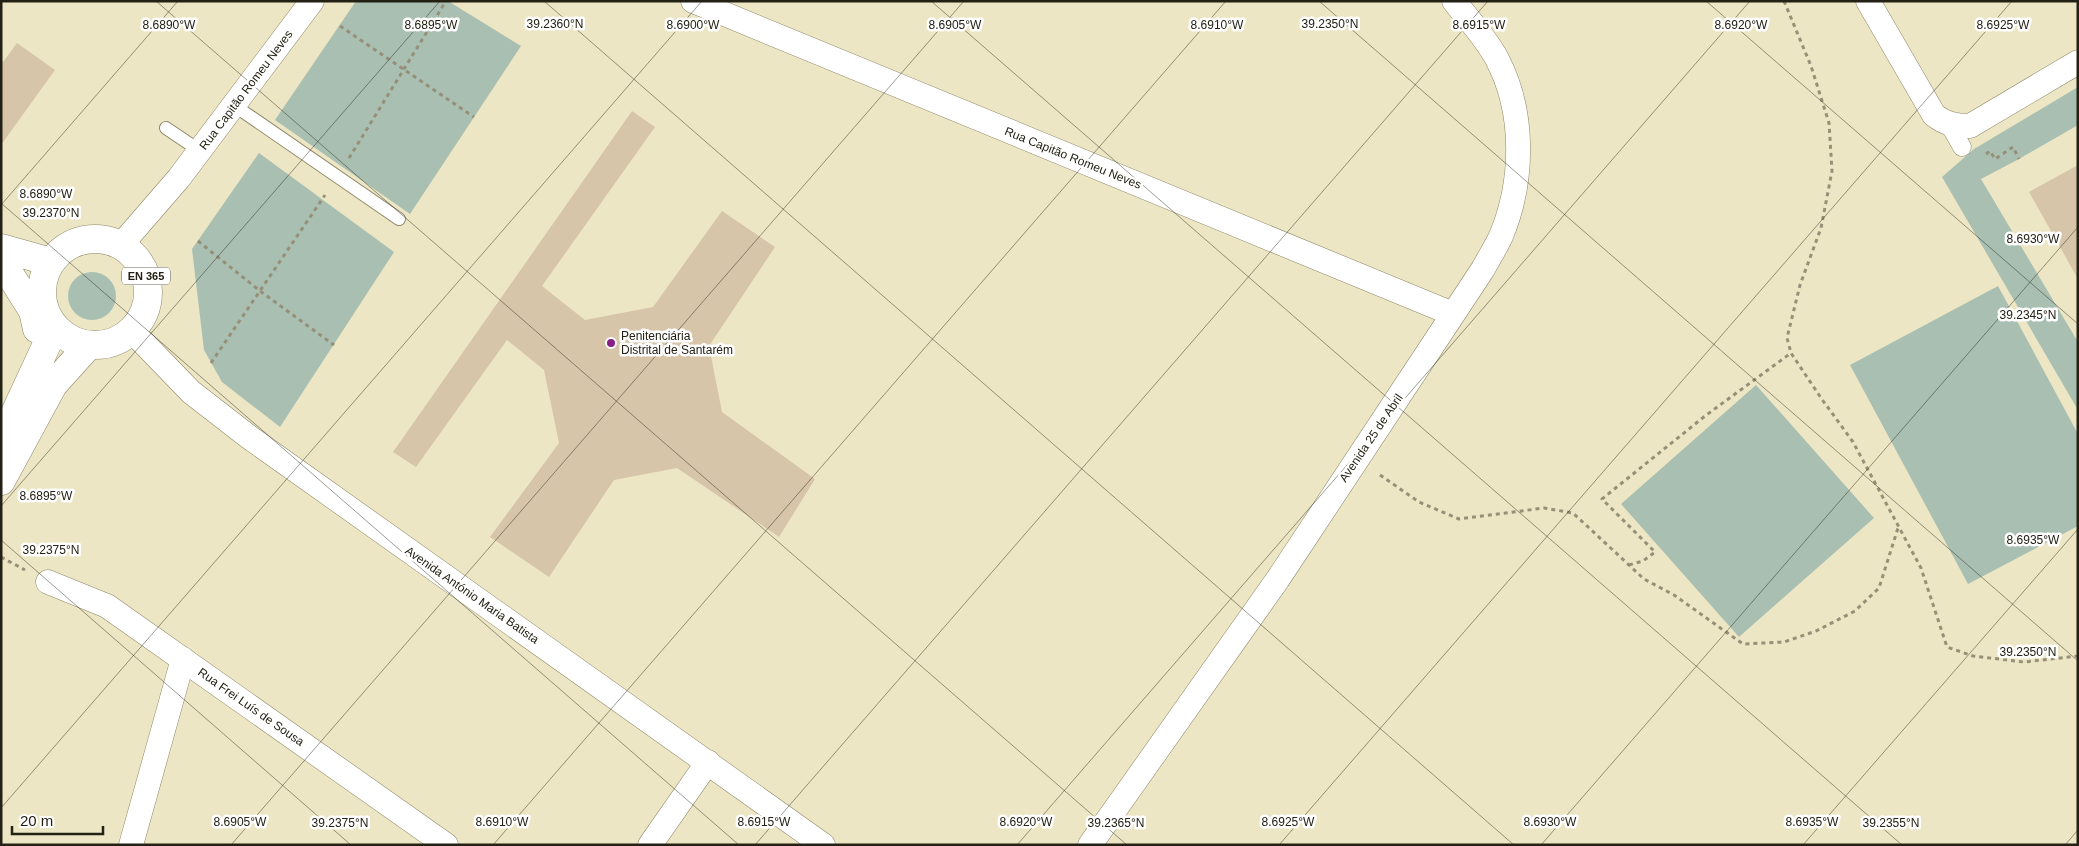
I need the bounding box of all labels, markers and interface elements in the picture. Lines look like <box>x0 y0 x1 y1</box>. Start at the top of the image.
text: 39.2360°N <box>527 17 583 31</box>
text: 39.2350°N <box>1302 17 1358 31</box>
text: 8.6890°W <box>143 18 196 32</box>
text: 8.6895°W <box>405 18 458 32</box>
text: 8.6900°W <box>667 18 720 32</box>
text: 8.6905°W <box>929 18 982 32</box>
text: 8.6910°W <box>1191 18 1244 32</box>
text: 8.6915°W <box>1453 18 1506 32</box>
text: 8.6920°W <box>1715 18 1768 32</box>
text: 8.6925°W <box>1977 18 2030 32</box>
street label: Rua Capitão Romeu Neves <box>196 27 296 153</box>
street label: Rua Capitão Romeu Neves <box>1003 124 1143 192</box>
text: 8.6890°W <box>20 187 73 201</box>
text: 39.2370°N <box>23 206 79 220</box>
text: 8.6930°W <box>2007 232 2060 246</box>
road number: EN 365 <box>122 268 170 284</box>
text: 39.2345°N <box>2000 308 2056 322</box>
place label: Penitenciária Distrital de Santarém <box>621 329 733 357</box>
marker: Penitenciária Distrital de Santarém <box>605 337 617 349</box>
street label: Avenida 25 de Abril <box>1336 391 1406 485</box>
text: 8.6895°W <box>20 489 73 503</box>
text: 8.6935°W <box>2007 533 2060 547</box>
text: 39.2375°N <box>23 543 79 557</box>
street label: Avenida António Maria Batista <box>402 543 542 647</box>
text: 39.2350°N <box>2000 645 2056 659</box>
street label: Rua Frei Luís de Sousa <box>195 665 307 749</box>
scale bar <box>12 804 104 836</box>
text: 20 m <box>20 812 53 829</box>
text: 8.6905°W <box>214 815 267 829</box>
text: 8.6910°W <box>476 815 529 829</box>
text: 8.6915°W <box>738 815 791 829</box>
text: 8.6920°W <box>1000 815 1053 829</box>
text: 8.6925°W <box>1262 815 1315 829</box>
text: 8.6930°W <box>1524 815 1577 829</box>
text: 8.6935°W <box>1786 815 1839 829</box>
text: 39.2375°N <box>312 816 368 830</box>
text: 39.2365°N <box>1088 816 1144 830</box>
text: 39.2355°N <box>1863 816 1919 830</box>

